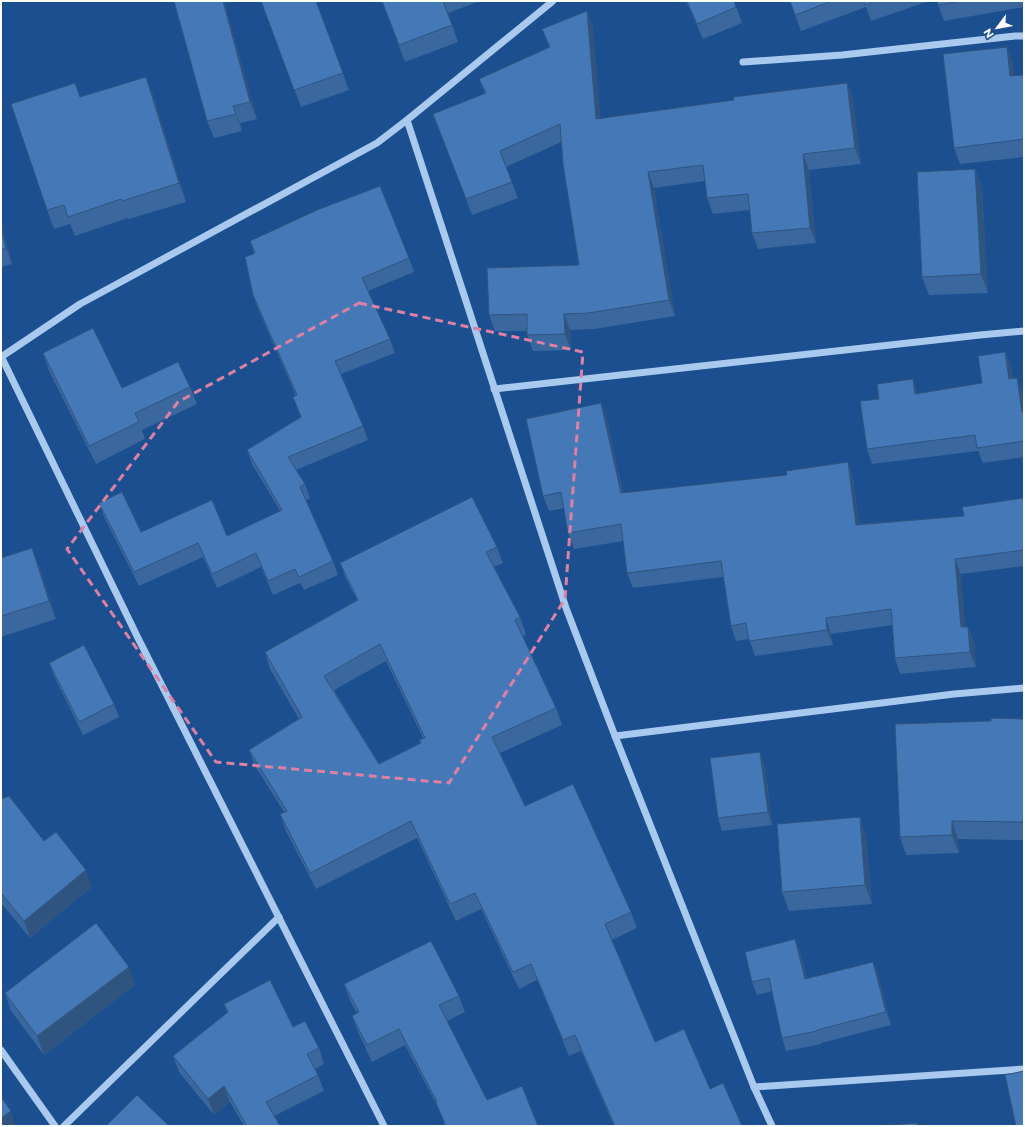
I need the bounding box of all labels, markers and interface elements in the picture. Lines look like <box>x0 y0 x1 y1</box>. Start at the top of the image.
north arrow <box>977 8 1017 48</box>
text: N <box>980 26 997 41</box>

